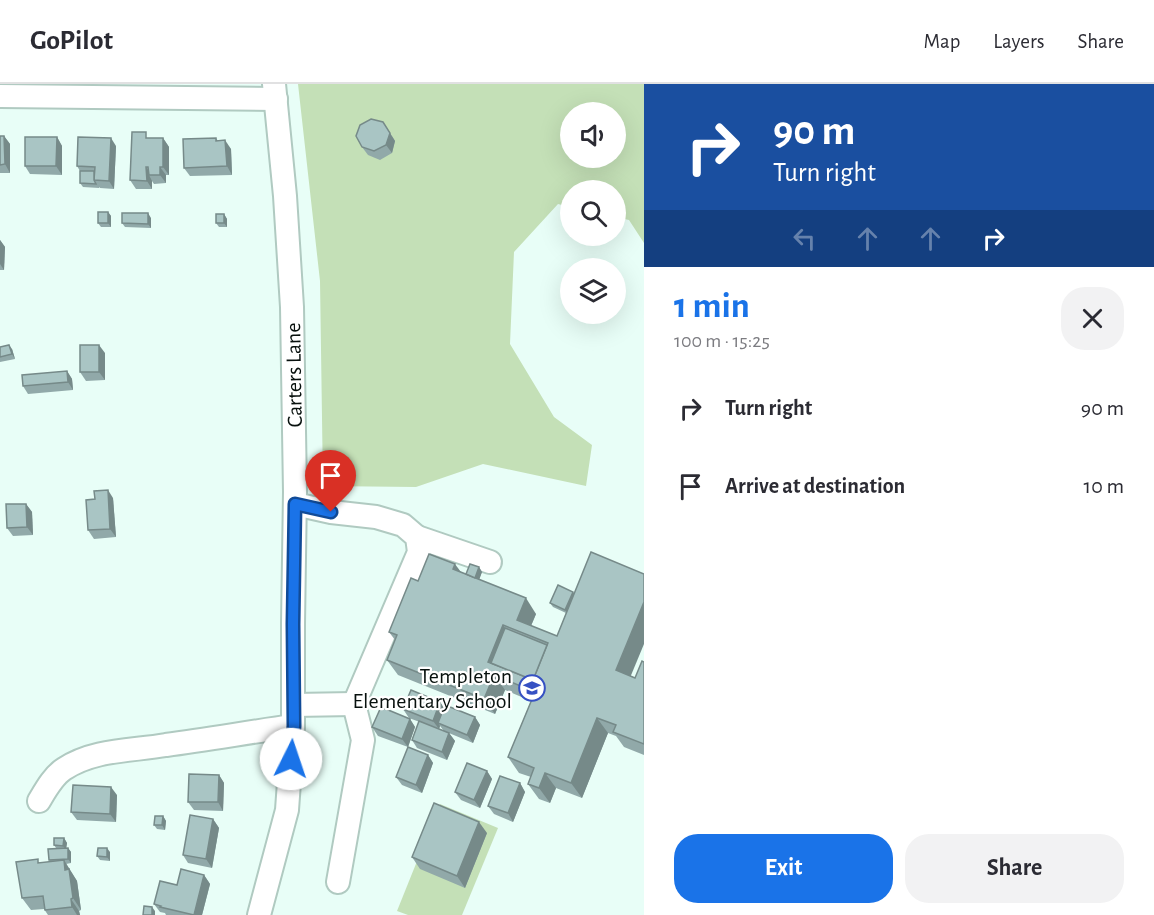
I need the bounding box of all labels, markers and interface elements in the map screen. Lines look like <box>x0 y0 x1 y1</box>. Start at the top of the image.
text: GoPilot <box>30 27 113 55</box>
text: Map <box>924 31 960 52</box>
text: Layers <box>993 31 1044 52</box>
text: Share <box>1077 31 1124 52</box>
map controls <box>560 102 626 324</box>
button: sound <box>560 102 626 168</box>
icon: right <box>674 108 752 186</box>
text: 90 m <box>773 110 855 152</box>
text: Turn right <box>773 159 876 186</box>
button: search <box>560 180 626 246</box>
icon: left <box>788 222 821 255</box>
icon: ahead <box>851 222 884 255</box>
icon: ahead <box>914 222 947 255</box>
icon: right <box>977 222 1010 255</box>
button: layers <box>560 258 626 324</box>
button: close <box>1061 287 1124 350</box>
text: 1 min <box>674 288 750 324</box>
street label: Carters Lane <box>282 322 306 428</box>
text: 100 m · 15:25 <box>674 331 770 351</box>
icon: right <box>674 392 707 425</box>
text: Turn right <box>725 397 812 419</box>
text: 90 m <box>1081 397 1124 419</box>
pin <box>305 450 356 512</box>
icon: arrive <box>314 459 347 492</box>
icon: arrive <box>674 470 707 503</box>
text: Arrive at destination <box>725 475 905 497</box>
text: 10 m <box>1084 475 1124 497</box>
place label: Templeton Elementary School <box>352 665 512 712</box>
school or university icon: Templeton Elementary School <box>517 673 547 703</box>
position arrow <box>259 727 323 791</box>
button: Exit <box>674 834 893 903</box>
button: Share <box>905 834 1124 903</box>

